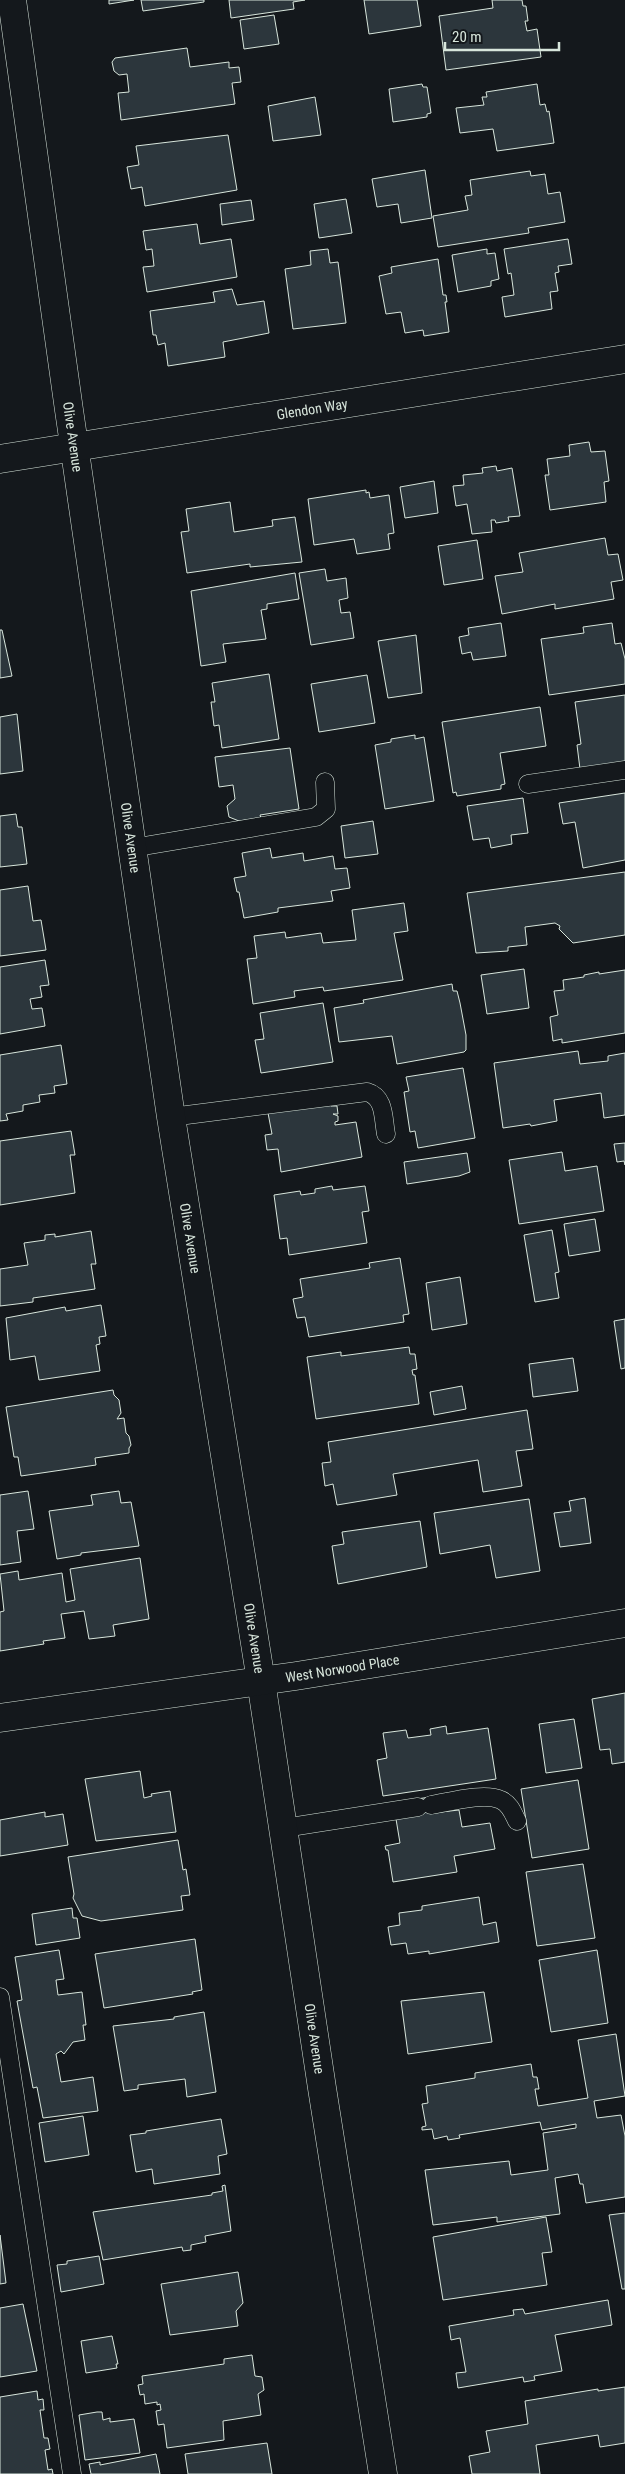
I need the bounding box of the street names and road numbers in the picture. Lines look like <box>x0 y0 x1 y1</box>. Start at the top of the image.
street label: Glendon Way <box>275 395 349 423</box>
street label: Olive Avenue <box>60 401 86 473</box>
street label: Olive Avenue <box>118 801 144 874</box>
street label: Olive Avenue <box>177 1202 204 1275</box>
street label: Olive Avenue <box>241 1602 268 1675</box>
street label: West Norwood Place <box>285 1651 401 1685</box>
street label: Olive Avenue <box>301 2002 328 2075</box>

